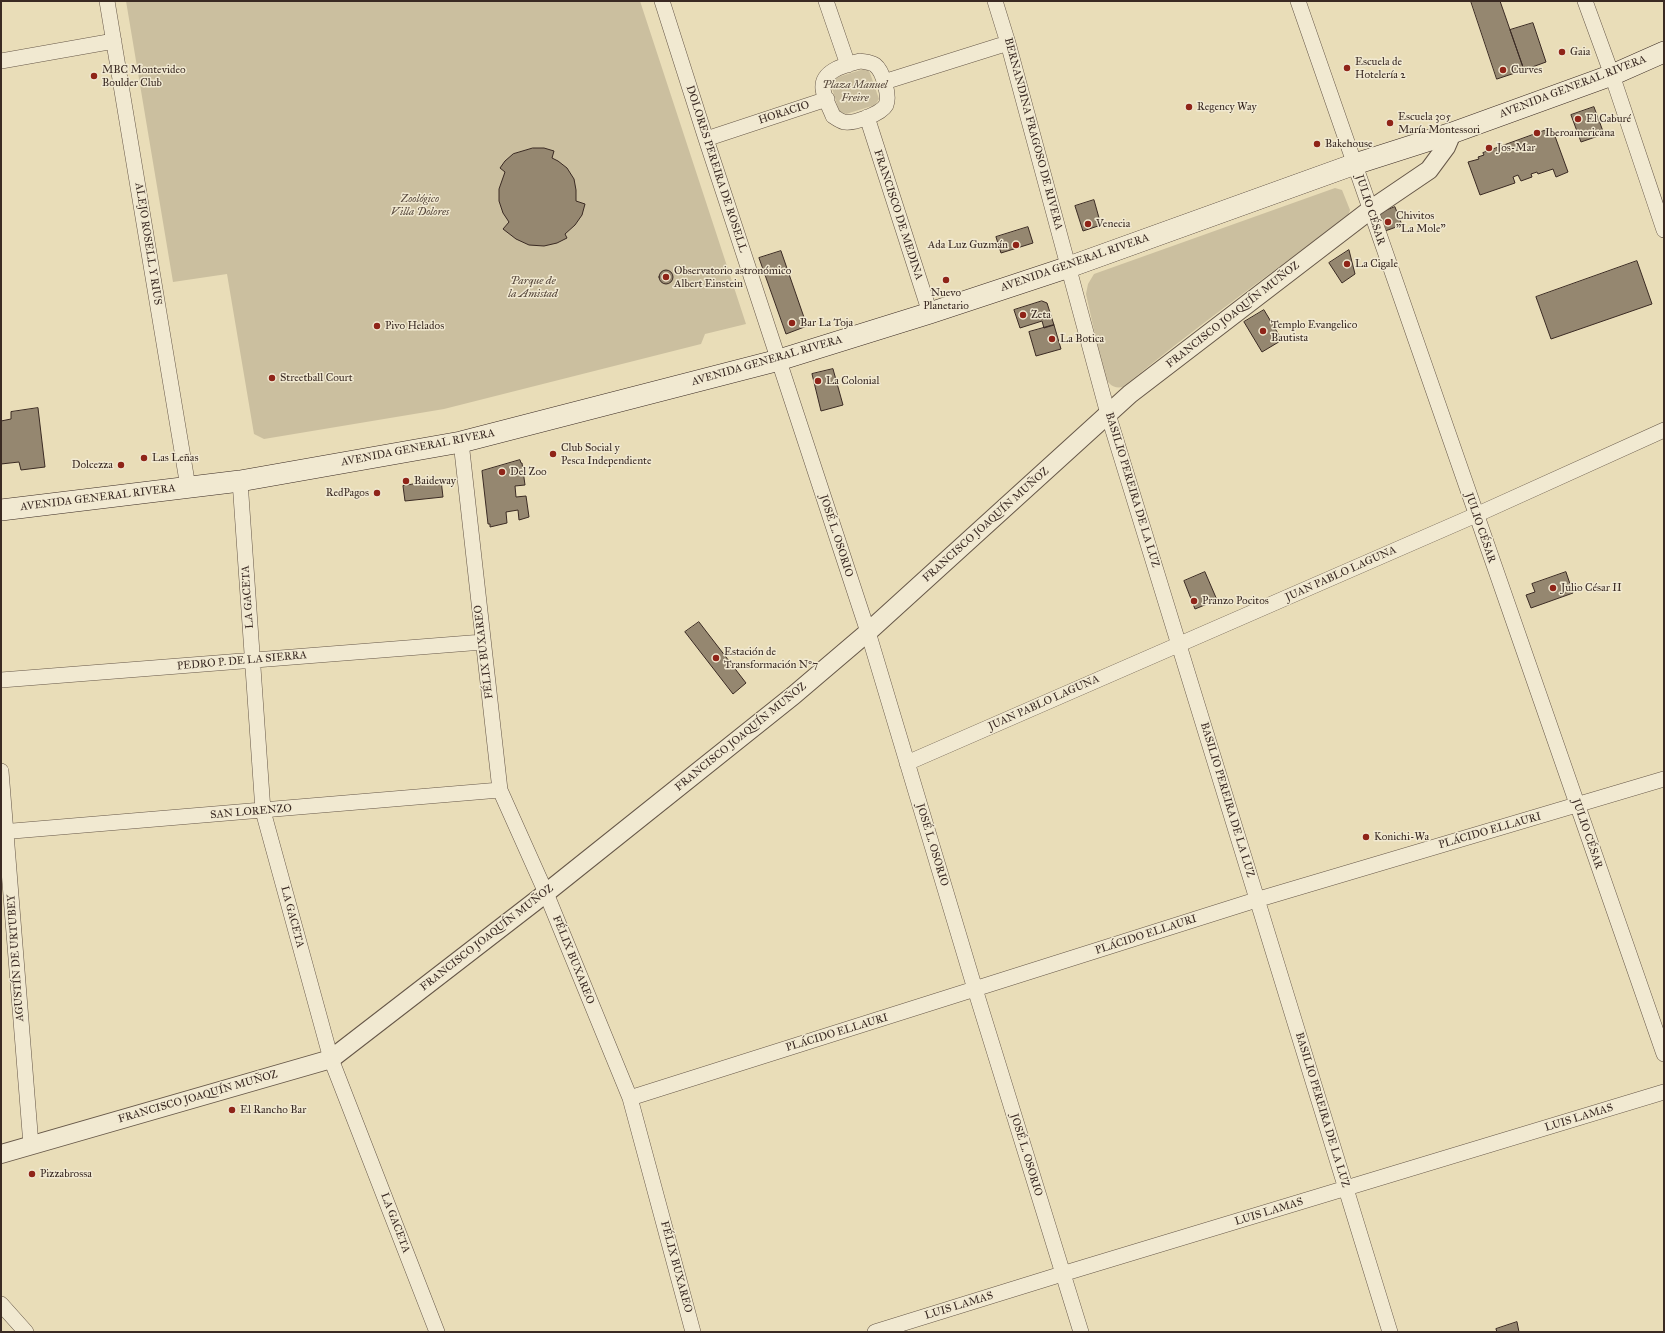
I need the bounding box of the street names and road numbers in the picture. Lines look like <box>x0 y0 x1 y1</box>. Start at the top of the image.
street label: BERNANDINA FRAGOSO DE RIVERA <box>1001 36 1065 232</box>
street label: AVENIDA GENERAL RIVERA <box>1498 53 1648 121</box>
street label: DOLORES PEREIRA DE ROSELL <box>683 84 749 254</box>
street label: HORACIO <box>757 99 811 127</box>
street label: FRANCISCO DE MEDINA <box>871 148 925 282</box>
street label: JULIO CÉSAR <box>1352 173 1388 247</box>
street label: ALEJO ROSELL Y RIUS <box>132 182 164 306</box>
street label: AVENIDA GENERAL RIVERA <box>999 231 1151 295</box>
street label: FRANCISCO JOAQUÍN MUÑOZ <box>1164 259 1302 371</box>
street label: AVENIDA GENERAL RIVERA <box>690 333 844 389</box>
street label: BASILIO PEREIRA DE LA LUZ <box>1102 411 1162 569</box>
street label: AVENIDA GENERAL RIVERA <box>340 427 496 469</box>
street label: FRANCISCO JOAQUÍN MUÑOZ <box>920 465 1052 585</box>
street label: AVENIDA GENERAL RIVERA <box>20 482 176 514</box>
street label: JULIO CÉSAR <box>1462 491 1498 565</box>
street label: JOSÉ L. OSORIO <box>816 493 856 579</box>
street label: JUAN PABLO LAGUNA <box>1283 543 1399 605</box>
street label: LA GACETA <box>239 565 257 629</box>
street label: FÉLIX BUXAREO <box>472 604 496 700</box>
street label: PEDRO P. DE LA SIERRA <box>177 649 307 673</box>
street label: JUAN PABLO LAGUNA <box>986 672 1102 734</box>
street label: FRANCISCO JOAQUÍN MUÑOZ <box>673 680 809 794</box>
street label: BASILIO PEREIRA DE LA LUZ <box>1197 721 1257 879</box>
street label: JULIO CÉSAR <box>1569 797 1605 871</box>
street label: SAN LORENZO <box>210 802 292 822</box>
street label: JOSÉ L. OSORIO <box>913 802 951 888</box>
street label: PLÁCIDO ELLAURI <box>1437 810 1543 852</box>
street label: FRANCISCO JOAQUÍN MUÑOZ <box>418 882 556 994</box>
street label: LA GACETA <box>277 885 307 949</box>
street label: AGUSTÍN DE URTUBEY <box>5 894 27 1022</box>
street label: PLÁCIDO ELLAURI <box>1094 912 1198 958</box>
street label: FÉLIX BUXAREO <box>549 914 597 1006</box>
street label: PLÁCIDO ELLAURI <box>784 1011 890 1055</box>
street label: BASILIO PEREIRA DE LA LUZ <box>1292 1031 1352 1189</box>
street label: FRANCISCO JOAQUÍN MUÑOZ <box>117 1068 279 1126</box>
street label: LUIS LAMAS <box>1543 1101 1615 1135</box>
street label: JOSÉ L. OSORIO <box>1007 1112 1045 1198</box>
street label: LA GACETA <box>377 1191 413 1255</box>
street label: LUIS LAMAS <box>1233 1195 1305 1229</box>
street label: FÉLIX BUXAREO <box>657 1220 695 1314</box>
street label: LUIS LAMAS <box>923 1289 995 1323</box>

